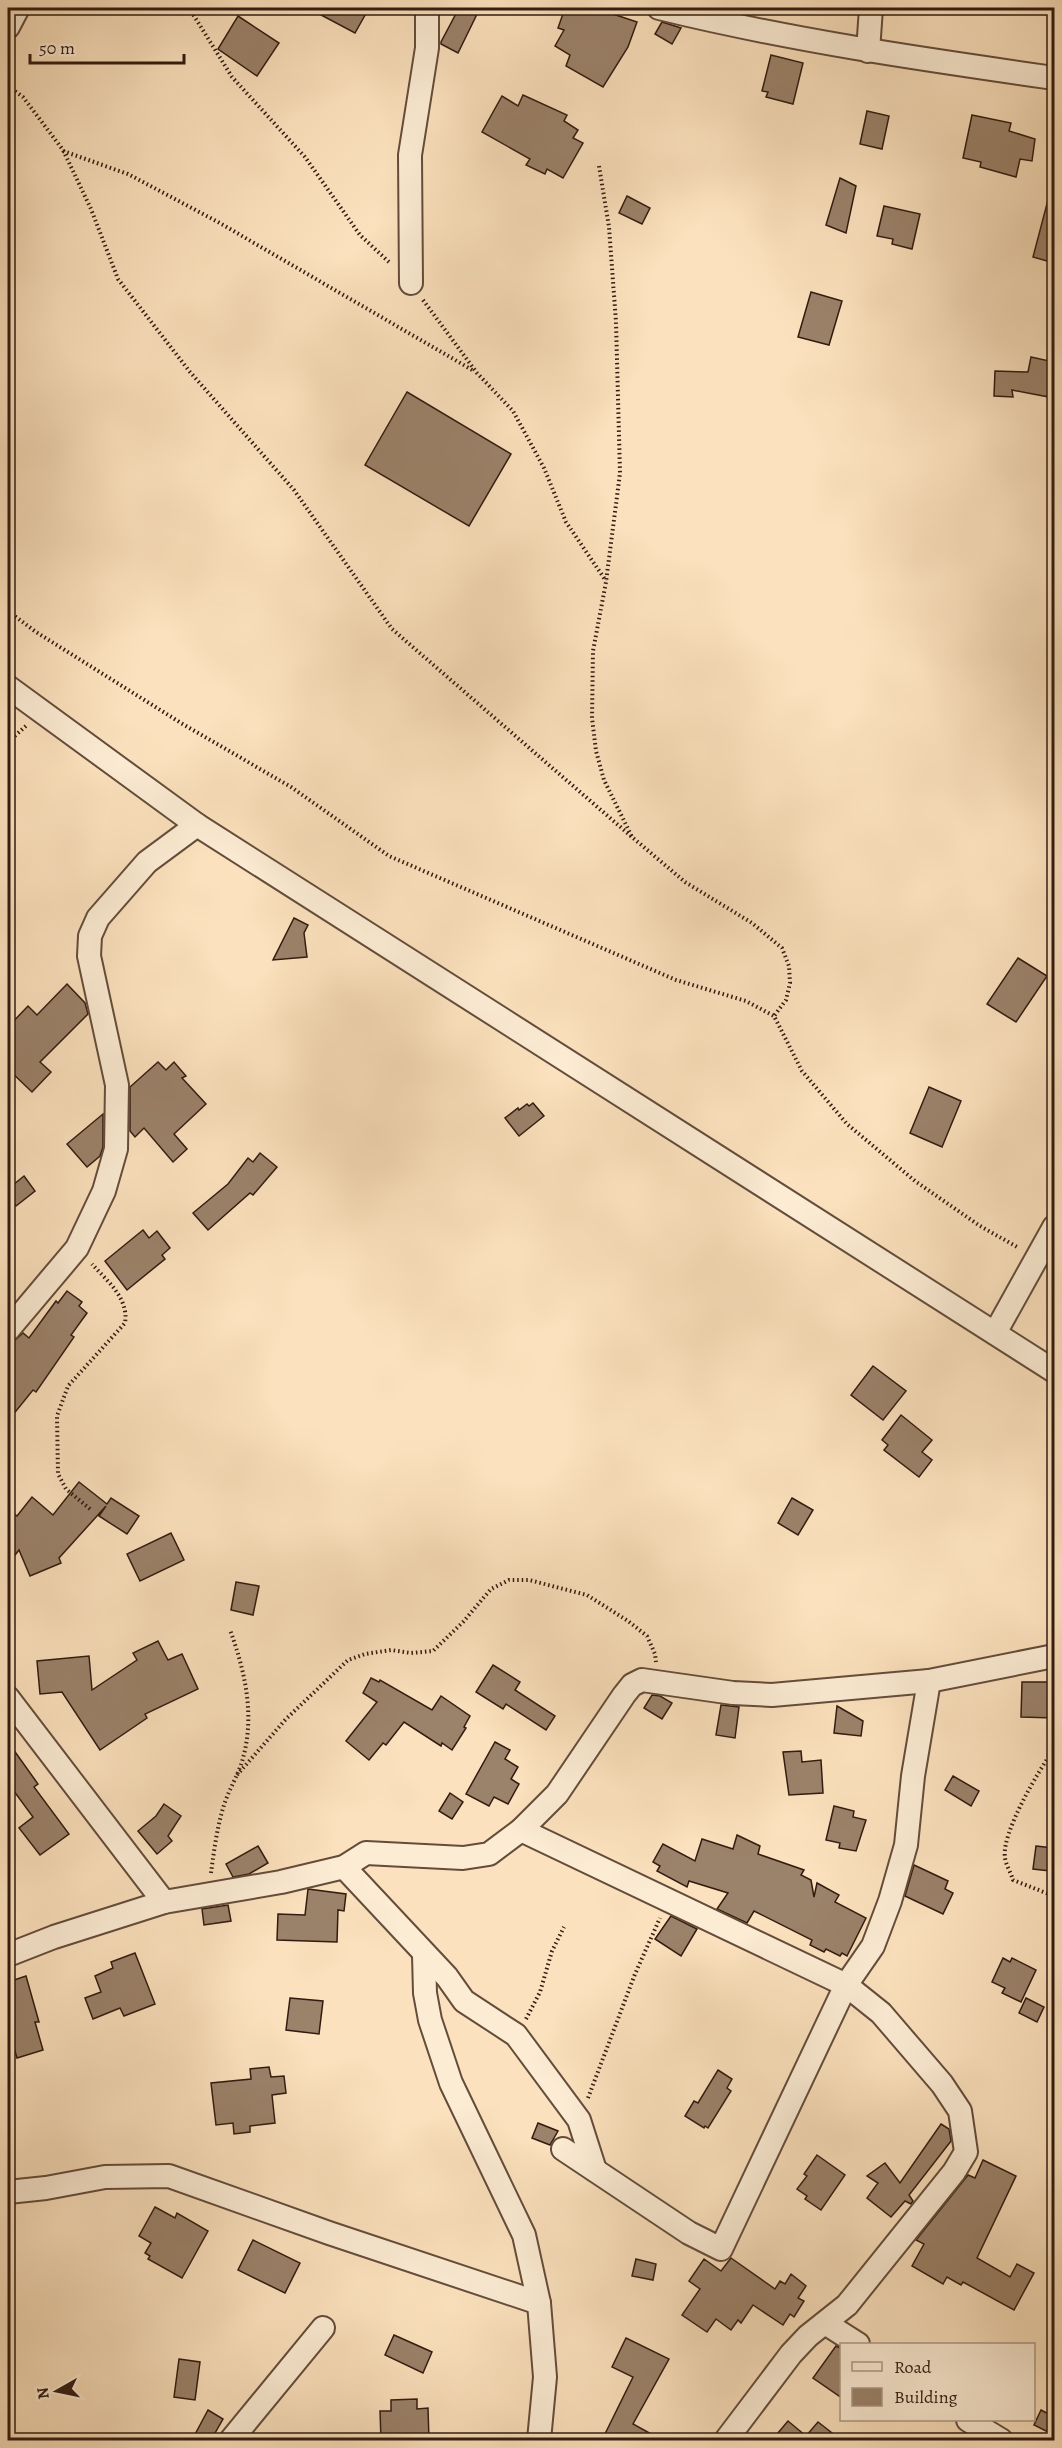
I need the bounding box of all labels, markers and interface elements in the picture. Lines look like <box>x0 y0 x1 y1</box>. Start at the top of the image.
scale bar <box>30 27 184 65</box>
text: 50 m <box>39 36 75 60</box>
legend <box>840 2343 1035 2421</box>
text: Road <box>894 2355 932 2379</box>
north arrow <box>27 2361 87 2421</box>
text: N <box>31 2385 55 2401</box>
text: Building <box>894 2385 958 2409</box>

